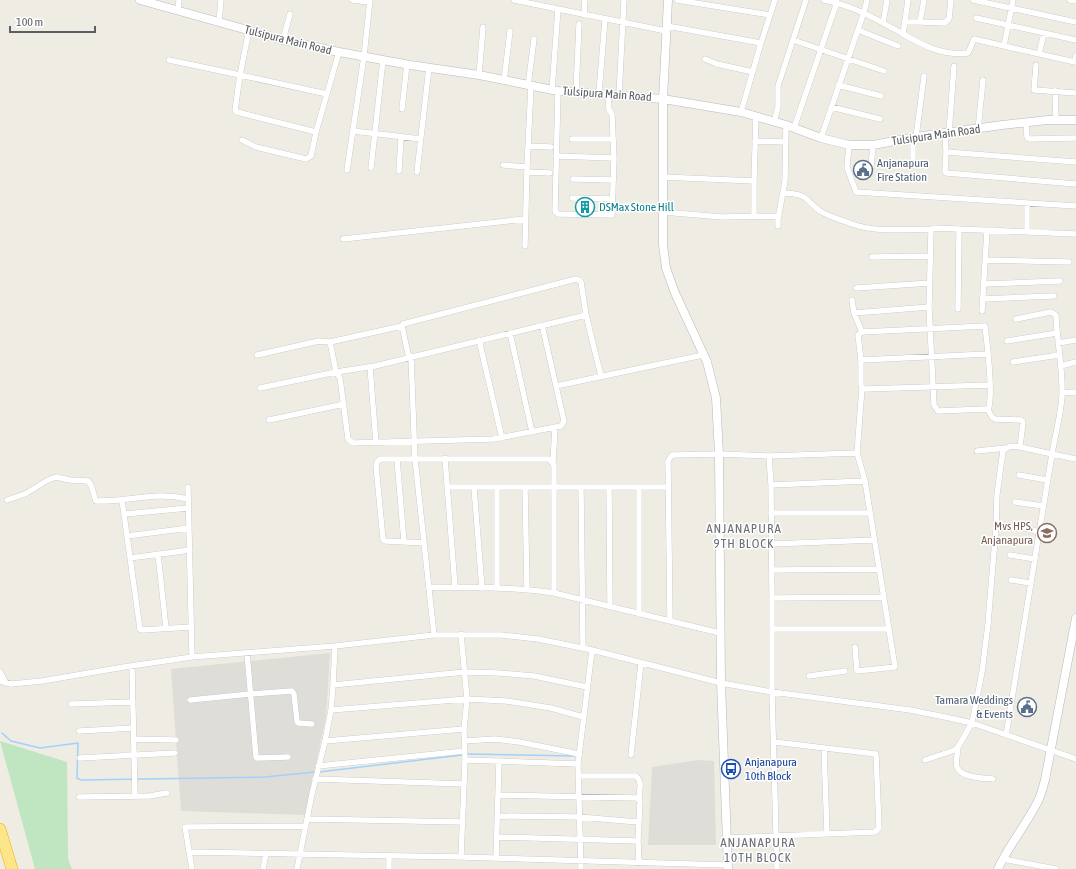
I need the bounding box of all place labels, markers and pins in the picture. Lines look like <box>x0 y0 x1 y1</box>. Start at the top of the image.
place label: Anjanapura Fire Station <box>877 156 929 184</box>
public building icon: Anjanapura Fire Station <box>852 159 874 181</box>
building icon: DSMax Stone Hill <box>574 196 596 218</box>
place label: DSMax Stone Hill <box>599 200 675 214</box>
place label: Mvs HPS, Anjanapura <box>981 519 1033 547</box>
school or university icon: Mvs HPS, Anjanapura <box>1036 522 1058 544</box>
place label: Tamara Weddings & Events <box>935 693 1013 721</box>
public building icon: Tamara Weddings & Events <box>1016 696 1038 718</box>
place label: Anjanapura 10th Block <box>745 755 797 783</box>
bus stop icon: Anjanapura 10th Block <box>720 758 742 780</box>

